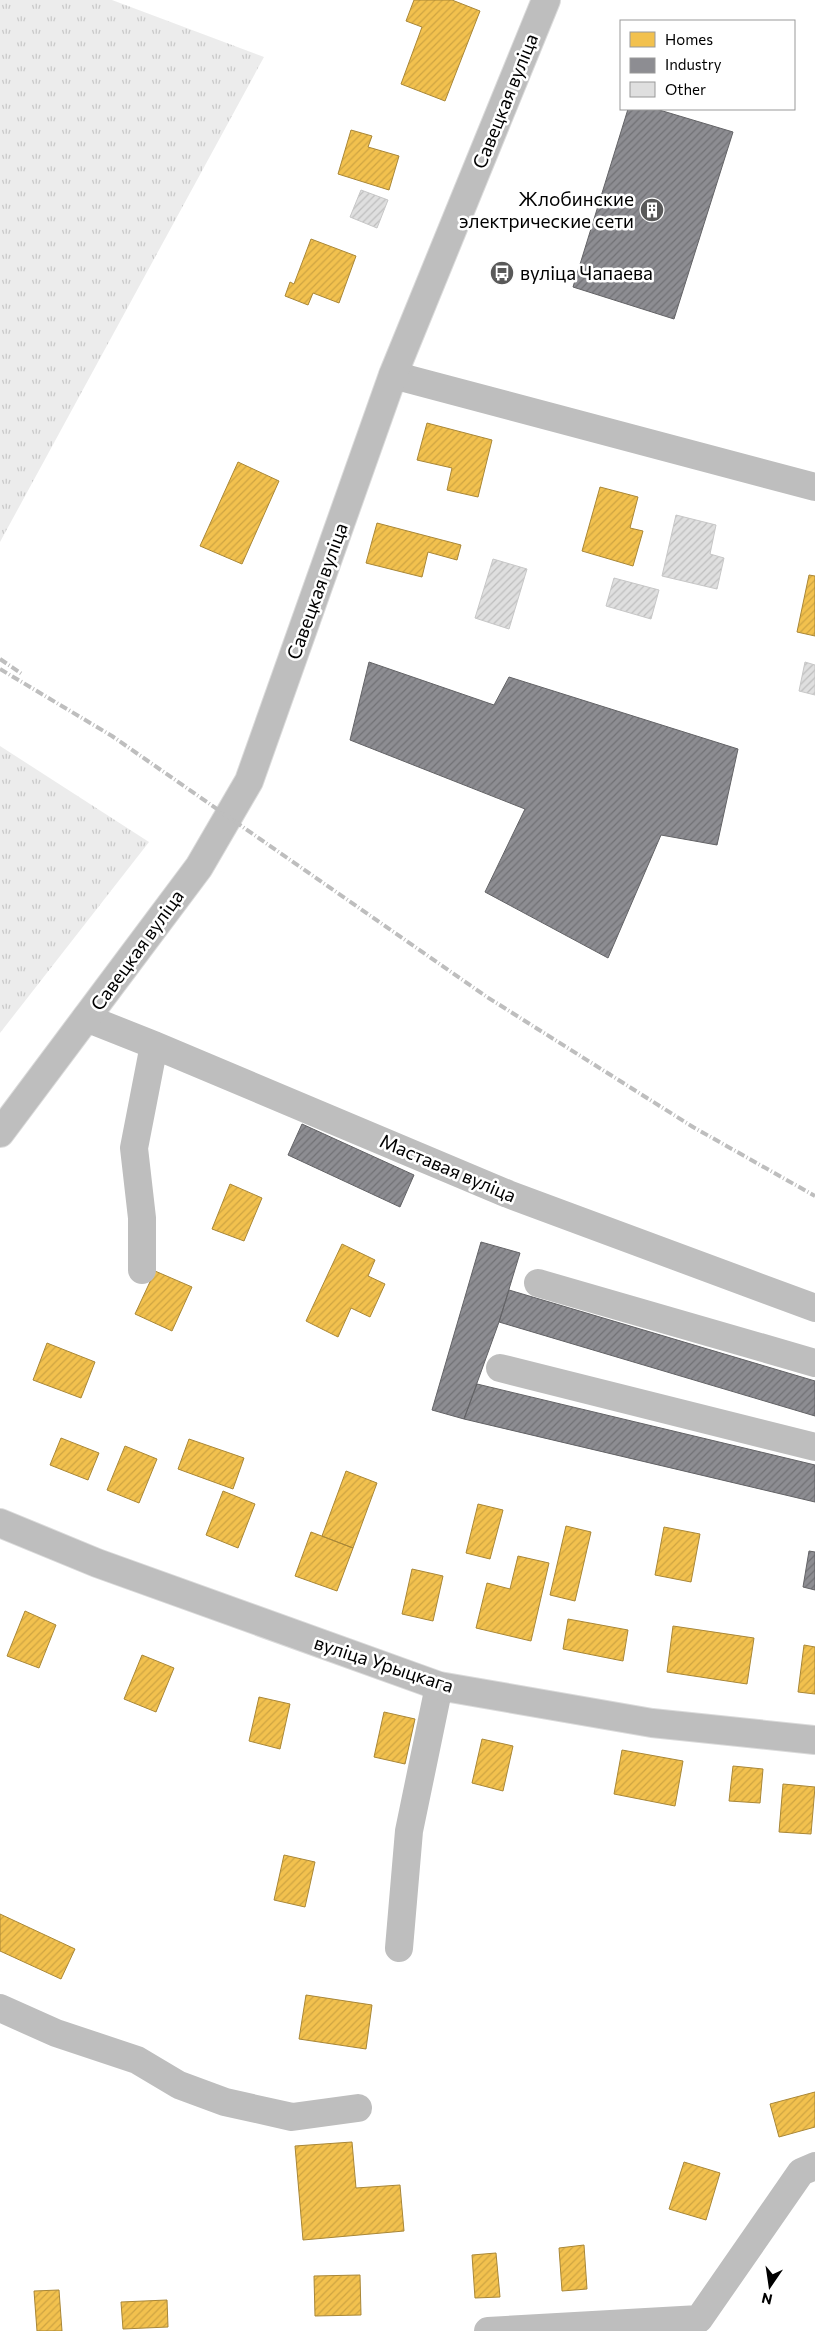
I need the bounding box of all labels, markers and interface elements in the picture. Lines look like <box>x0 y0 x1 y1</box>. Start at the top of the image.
legend <box>620 20 795 110</box>
street label: Савецкая вуліца <box>467 30 542 172</box>
text: Homes <box>665 30 713 48</box>
text: Industry <box>665 55 722 73</box>
text: Other <box>665 80 706 98</box>
place label: Жлобинские электрические сети <box>459 187 634 232</box>
building icon: Жлобинские электрические сети <box>639 197 665 223</box>
bus stop icon: вуліца Чапаева <box>489 260 515 286</box>
place label: вуліца Чапаева <box>520 261 653 284</box>
street label: Савецкая вуліца <box>281 519 352 662</box>
street label: Савецкая вуліца <box>85 885 188 1015</box>
street label: Маставая вуліца <box>377 1129 520 1207</box>
street label: вуліца Урыцкага <box>311 1630 457 1697</box>
north arrow <box>745 2261 795 2311</box>
text: N <box>760 2290 774 2309</box>

